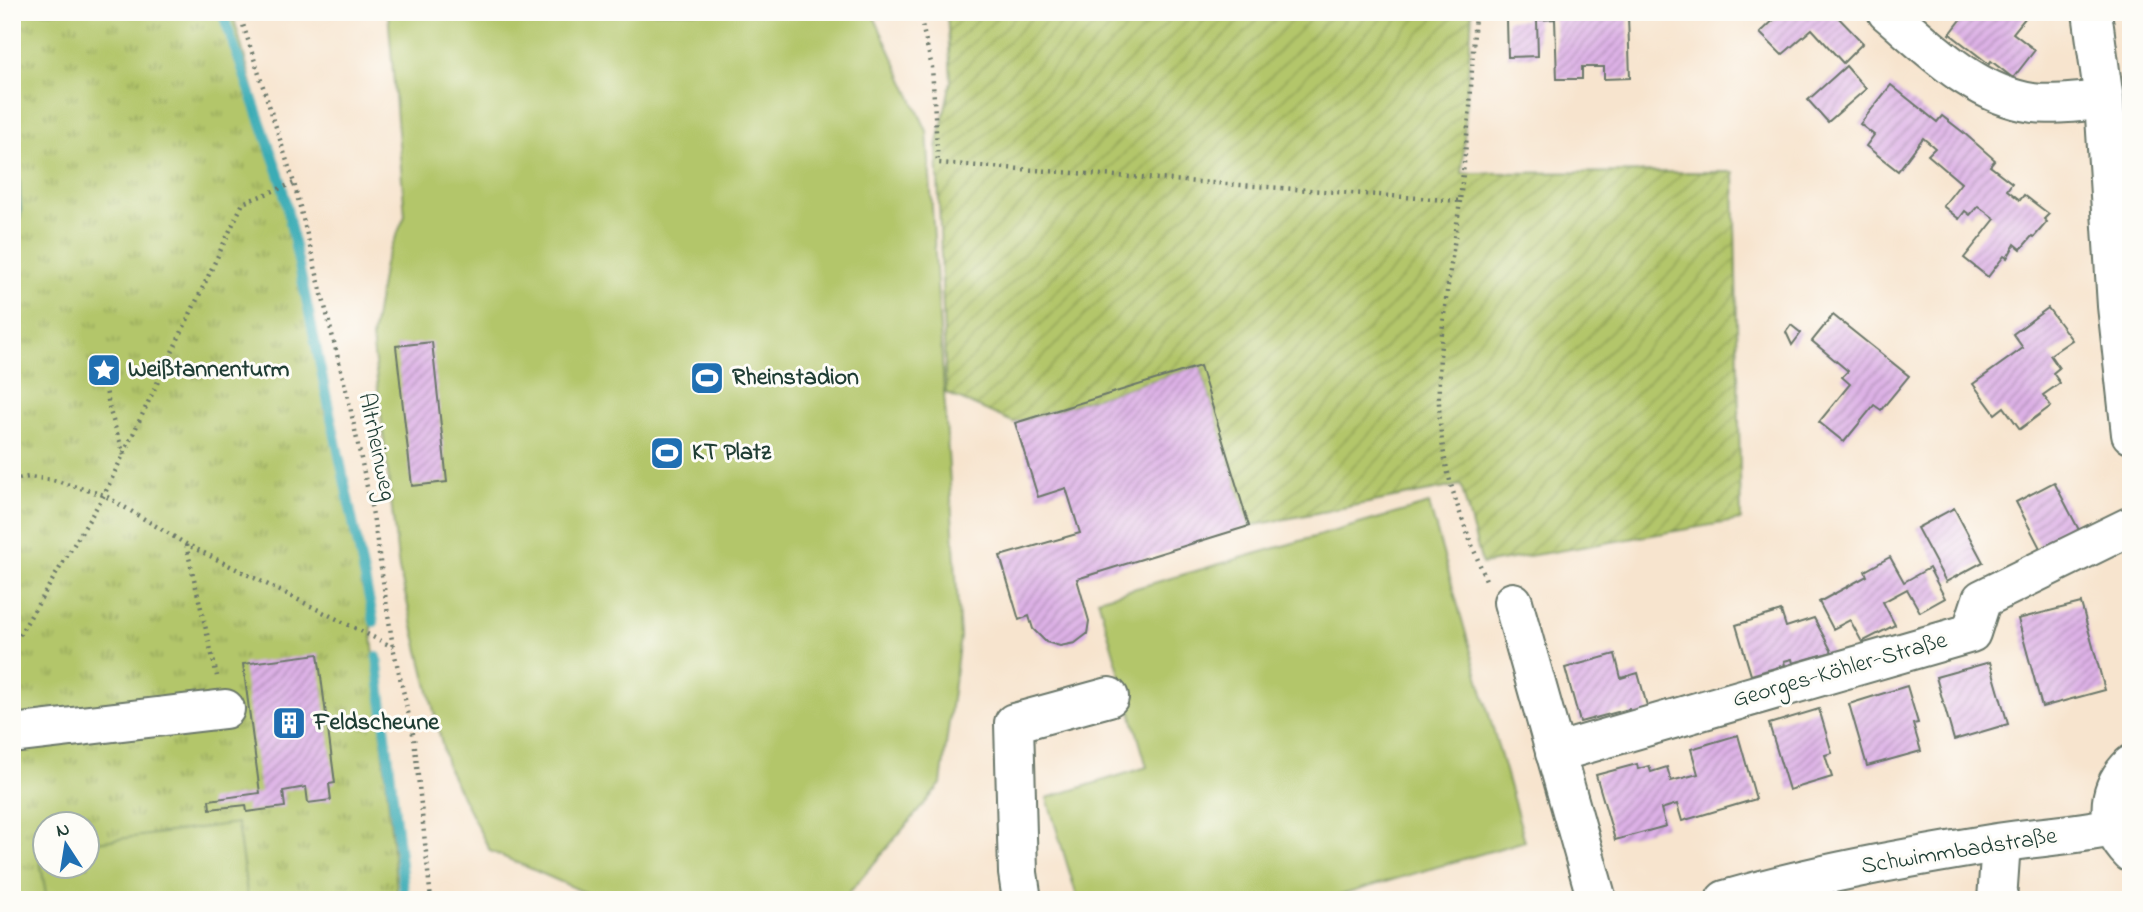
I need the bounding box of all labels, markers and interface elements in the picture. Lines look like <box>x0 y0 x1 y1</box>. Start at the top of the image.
place icon: Weißtannenturm <box>85 351 123 389</box>
place label: Weißtannenturm <box>128 353 290 388</box>
sports icon: Rheinstadion <box>688 359 726 397</box>
place label: Rheinstadion <box>732 361 859 396</box>
street label: Altrheinweg <box>347 390 405 504</box>
sports icon: KT Platz <box>648 434 686 472</box>
place label: KT Platz <box>692 436 772 471</box>
street label: Georges-Köhler-Straße <box>1729 624 1952 718</box>
building icon: Feldscheune <box>270 704 308 742</box>
place label: Feldscheune <box>313 706 440 741</box>
north arrow <box>32 810 102 880</box>
text: N <box>54 816 72 845</box>
street label: Schwimmbadstraße <box>1859 819 2060 885</box>

